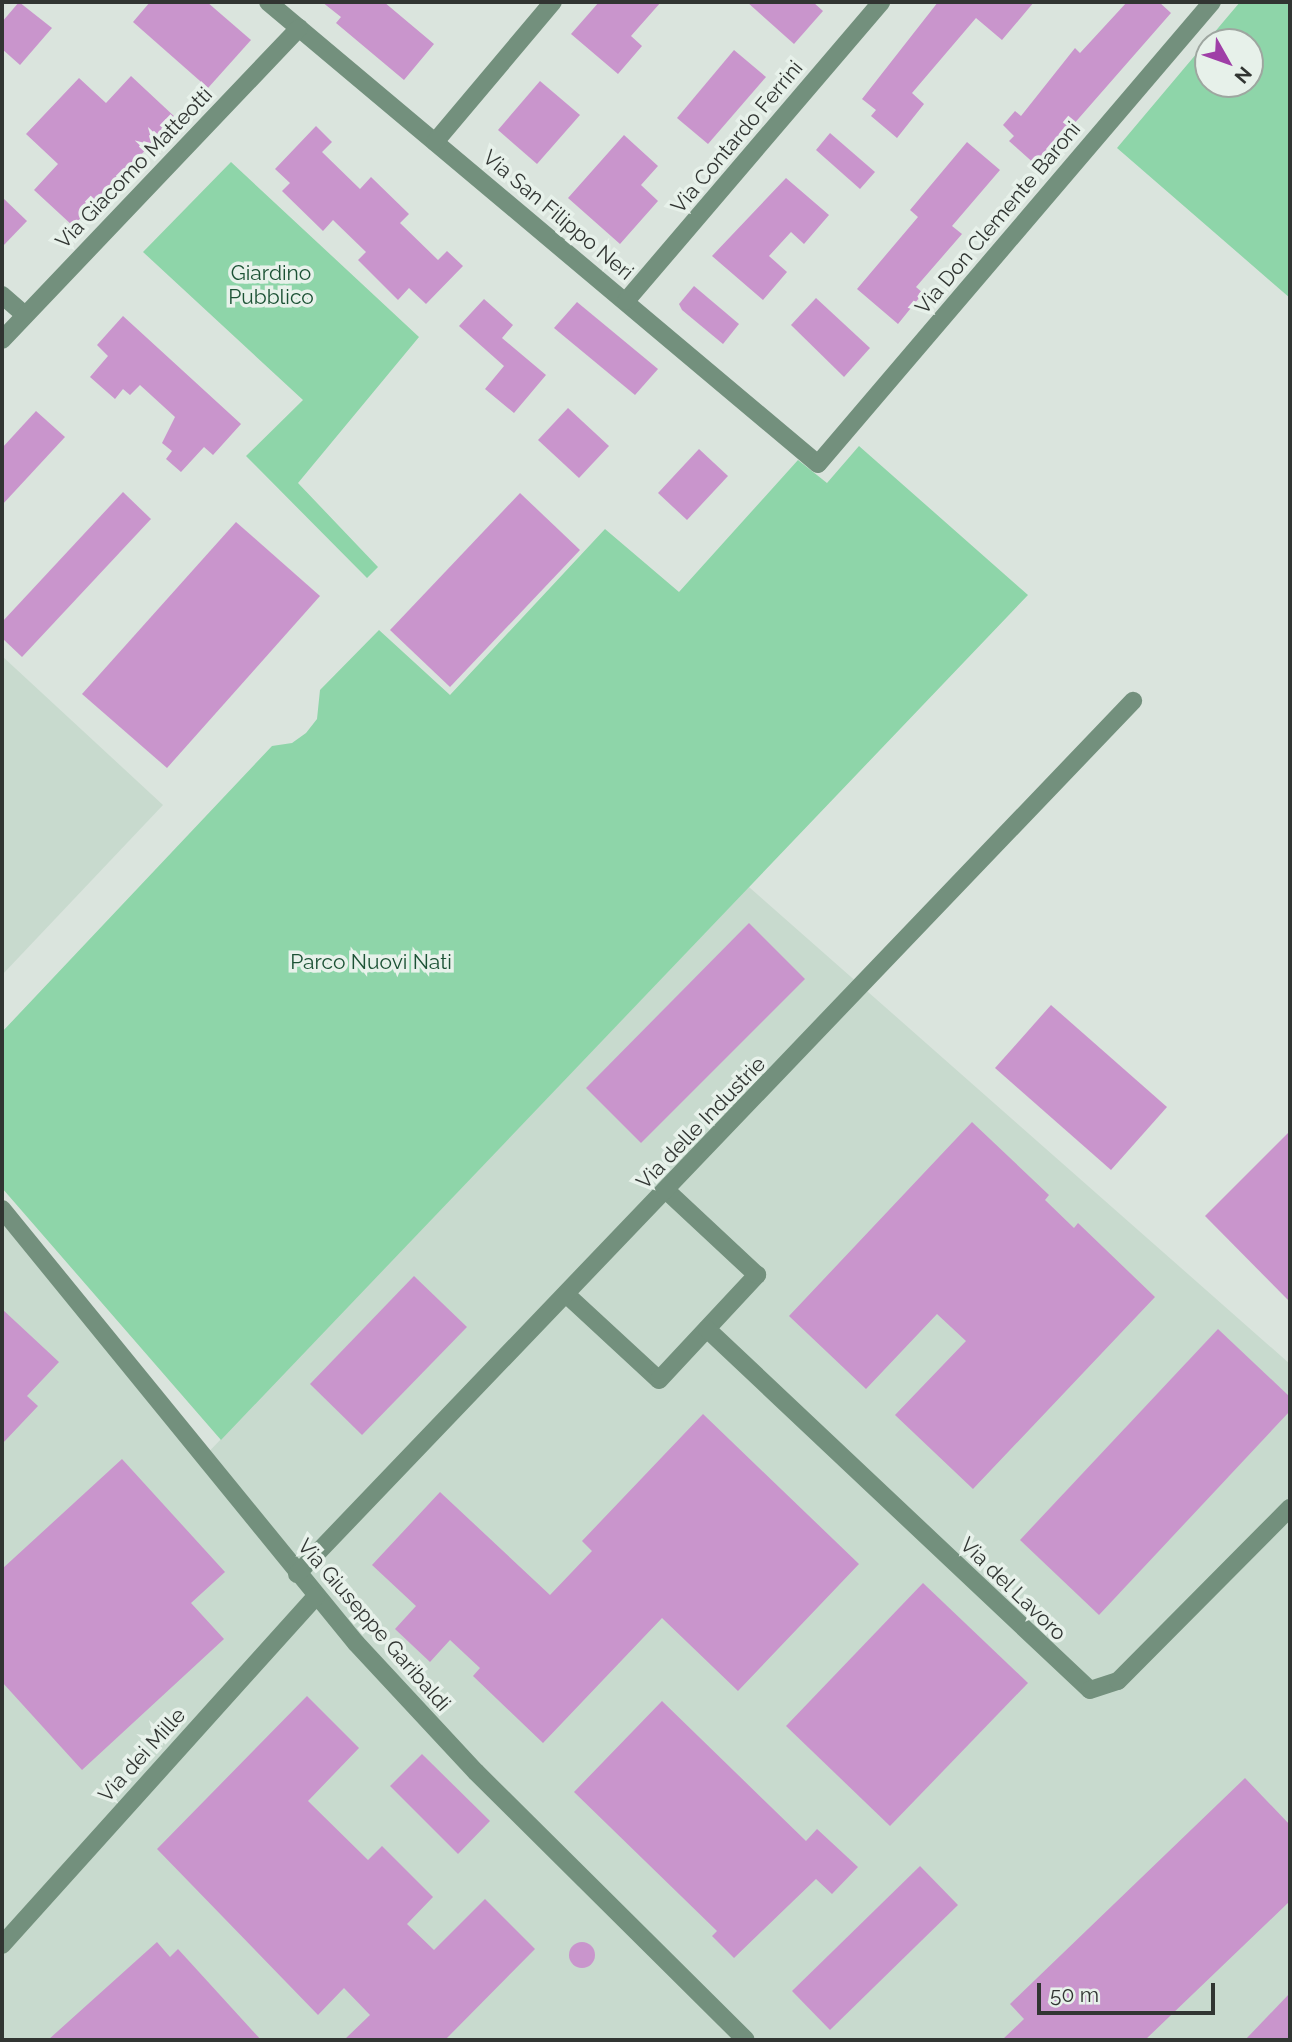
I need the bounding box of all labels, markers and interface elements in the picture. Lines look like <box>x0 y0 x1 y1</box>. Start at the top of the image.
north arrow <box>1194 28 1264 98</box>
street label: Via Contardo Ferrini <box>666 56 808 218</box>
text: N <box>1230 63 1257 88</box>
street label: Via Giacomo Matteotti <box>50 82 218 254</box>
street label: Via Don Clemente Baroni <box>910 117 1086 319</box>
street label: Via San Filippo Neri <box>478 145 638 285</box>
park label: Giardino Pubblico <box>228 260 314 310</box>
park label: Parco Nuovi Nati <box>290 949 452 975</box>
street label: Via delle Industrie <box>631 1051 771 1195</box>
street label: Via del Lavoro <box>955 1532 1071 1646</box>
street label: Via Giuseppe Garibaldi <box>292 1534 456 1716</box>
street label: Via dei Mille <box>93 1703 191 1807</box>
scale bar <box>1040 1968 1218 2012</box>
text: 50 m <box>1050 1982 1099 2007</box>

